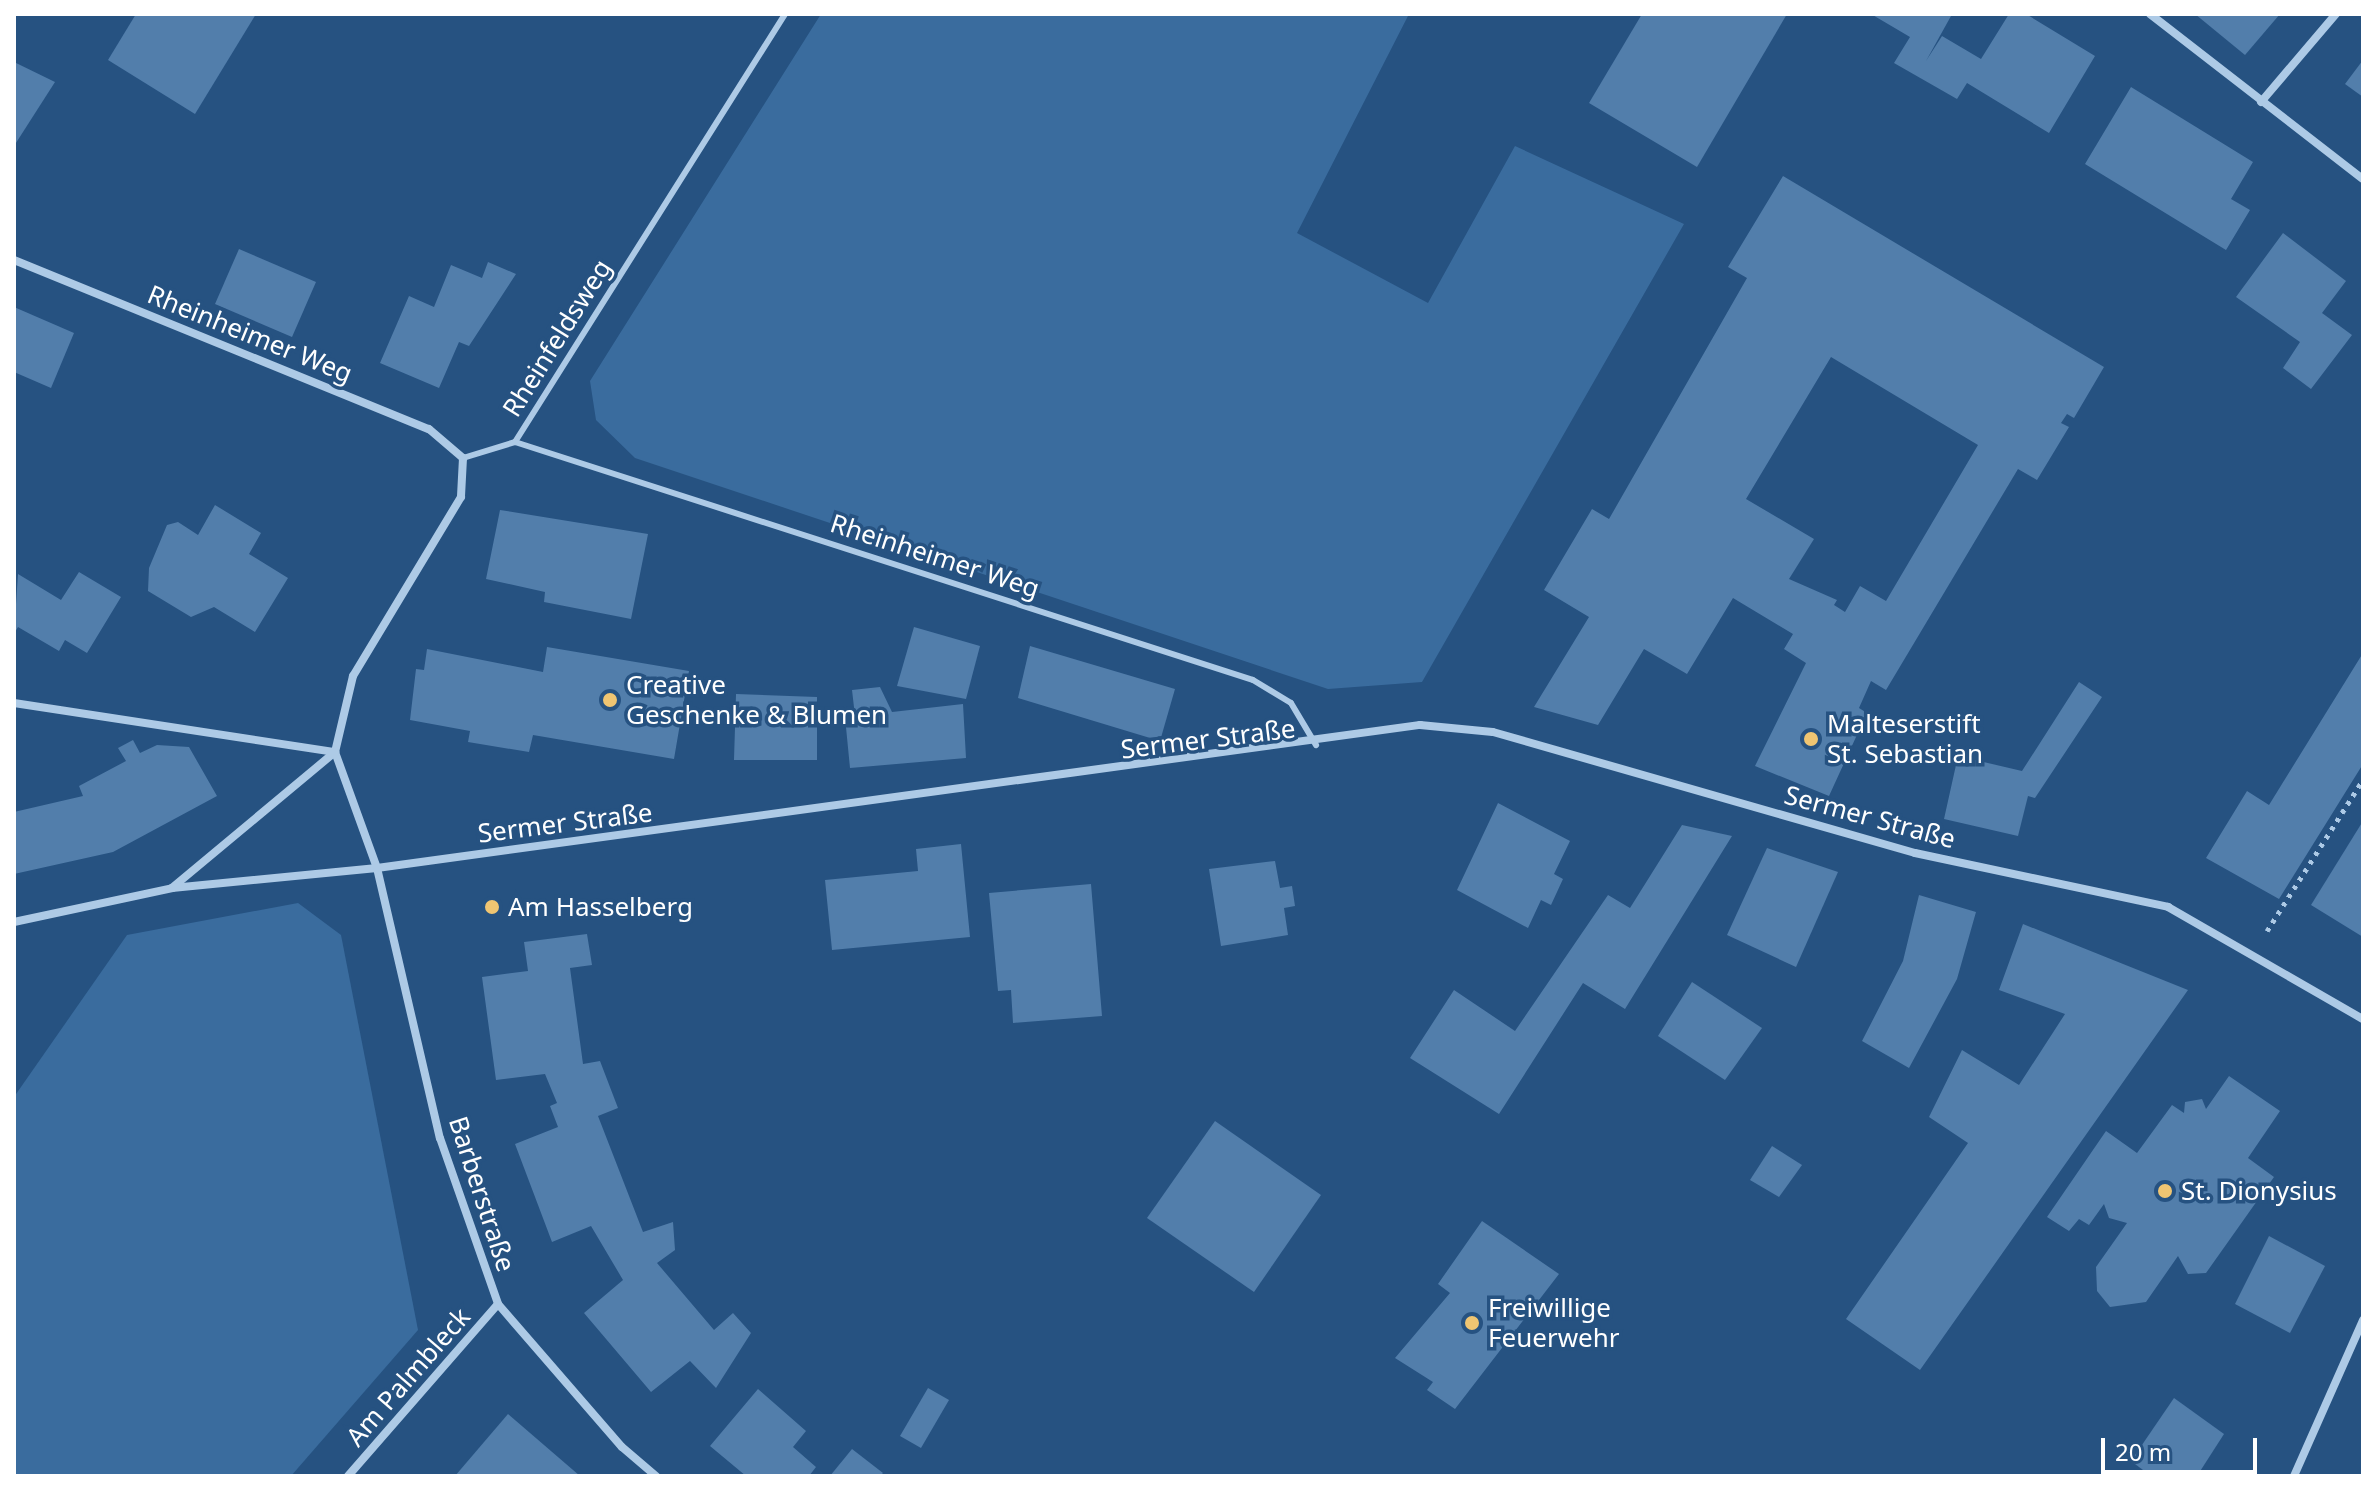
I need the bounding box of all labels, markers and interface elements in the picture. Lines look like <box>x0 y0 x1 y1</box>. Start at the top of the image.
street label: Rheinfeldsweg <box>496 254 618 422</box>
street label: Rheinheimer Weg <box>143 279 357 389</box>
street label: Rheinheimer Weg <box>827 507 1043 605</box>
place label: Creative Geschenke & Blumen <box>626 669 887 730</box>
marker: Creative Geschenke & Blumen <box>601 691 619 709</box>
place label: Malteserstift St. Sebastian <box>1827 708 1983 770</box>
street label: Sermer Straße <box>1119 713 1297 765</box>
marker: Malteserstift St. Sebastian <box>1802 730 1820 748</box>
street label: Sermer Straße <box>1781 779 1959 855</box>
street label: Sermer Straße <box>476 797 654 849</box>
place label: Am Hasselberg <box>508 891 693 923</box>
marker: Am Hasselberg <box>483 898 501 916</box>
street label: Barberstraße <box>442 1112 522 1276</box>
place label: St. Dionysius <box>2181 1175 2337 1207</box>
marker: St. Dionysius <box>2156 1182 2174 1200</box>
place label: Freiwillige Feuerwehr <box>1488 1292 1620 1354</box>
street label: Am Palmbleck <box>340 1302 476 1452</box>
marker: Freiwillige Feuerwehr <box>1463 1314 1481 1332</box>
scale bar <box>2105 1422 2261 1472</box>
text: 20 m <box>2115 1435 2171 1468</box>

